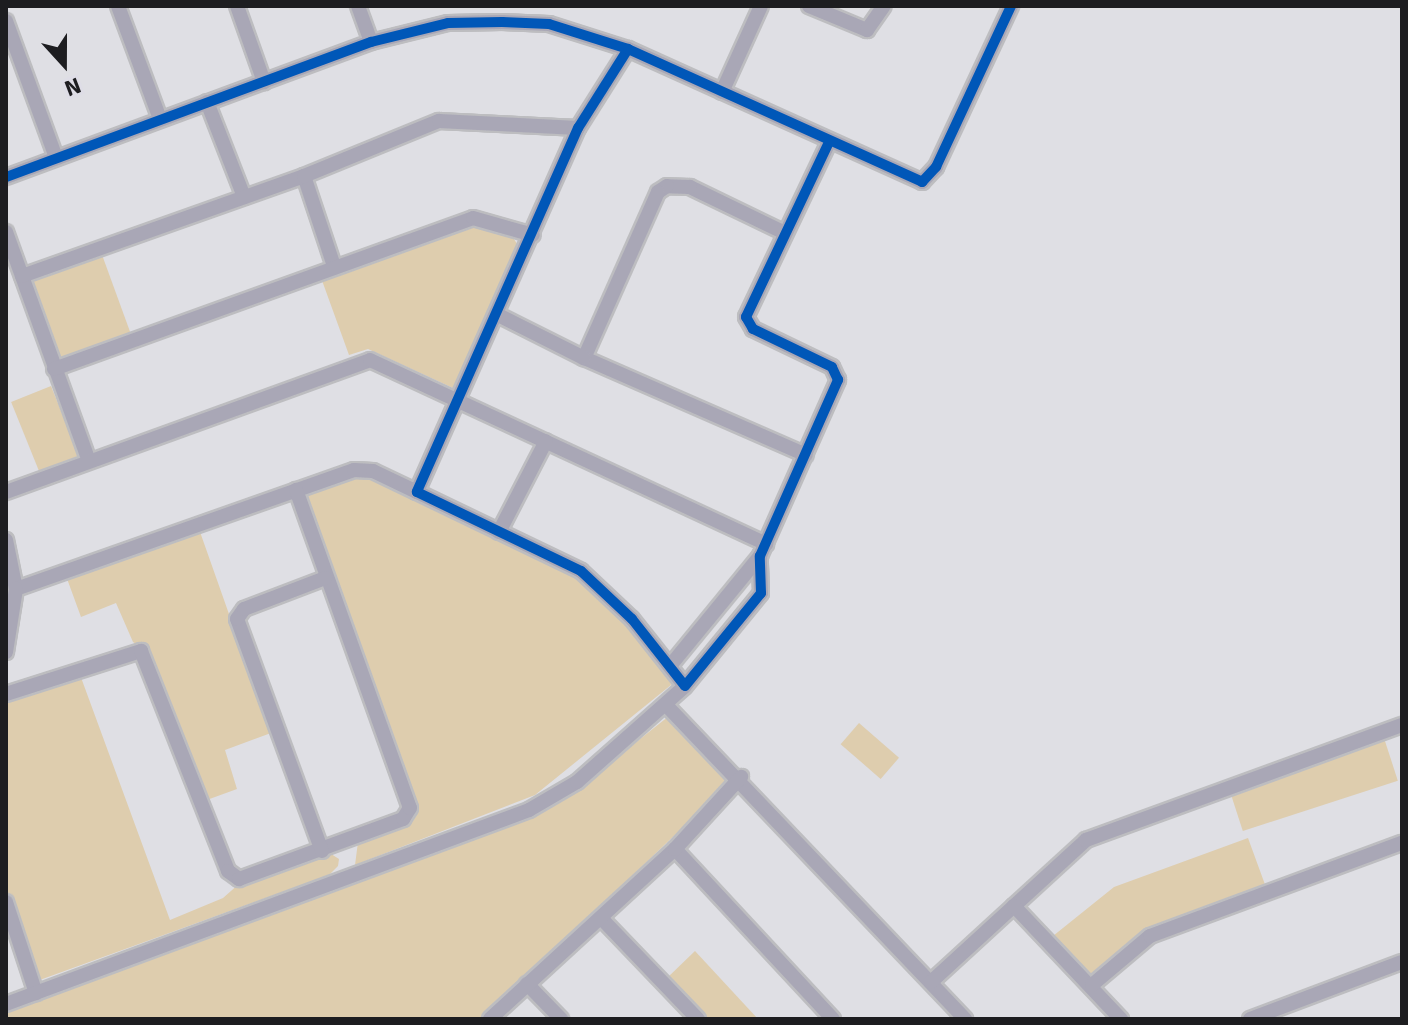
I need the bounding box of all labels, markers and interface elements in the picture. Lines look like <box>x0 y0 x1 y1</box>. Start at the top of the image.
north arrow <box>24 24 104 104</box>
text: N <box>61 72 85 102</box>

